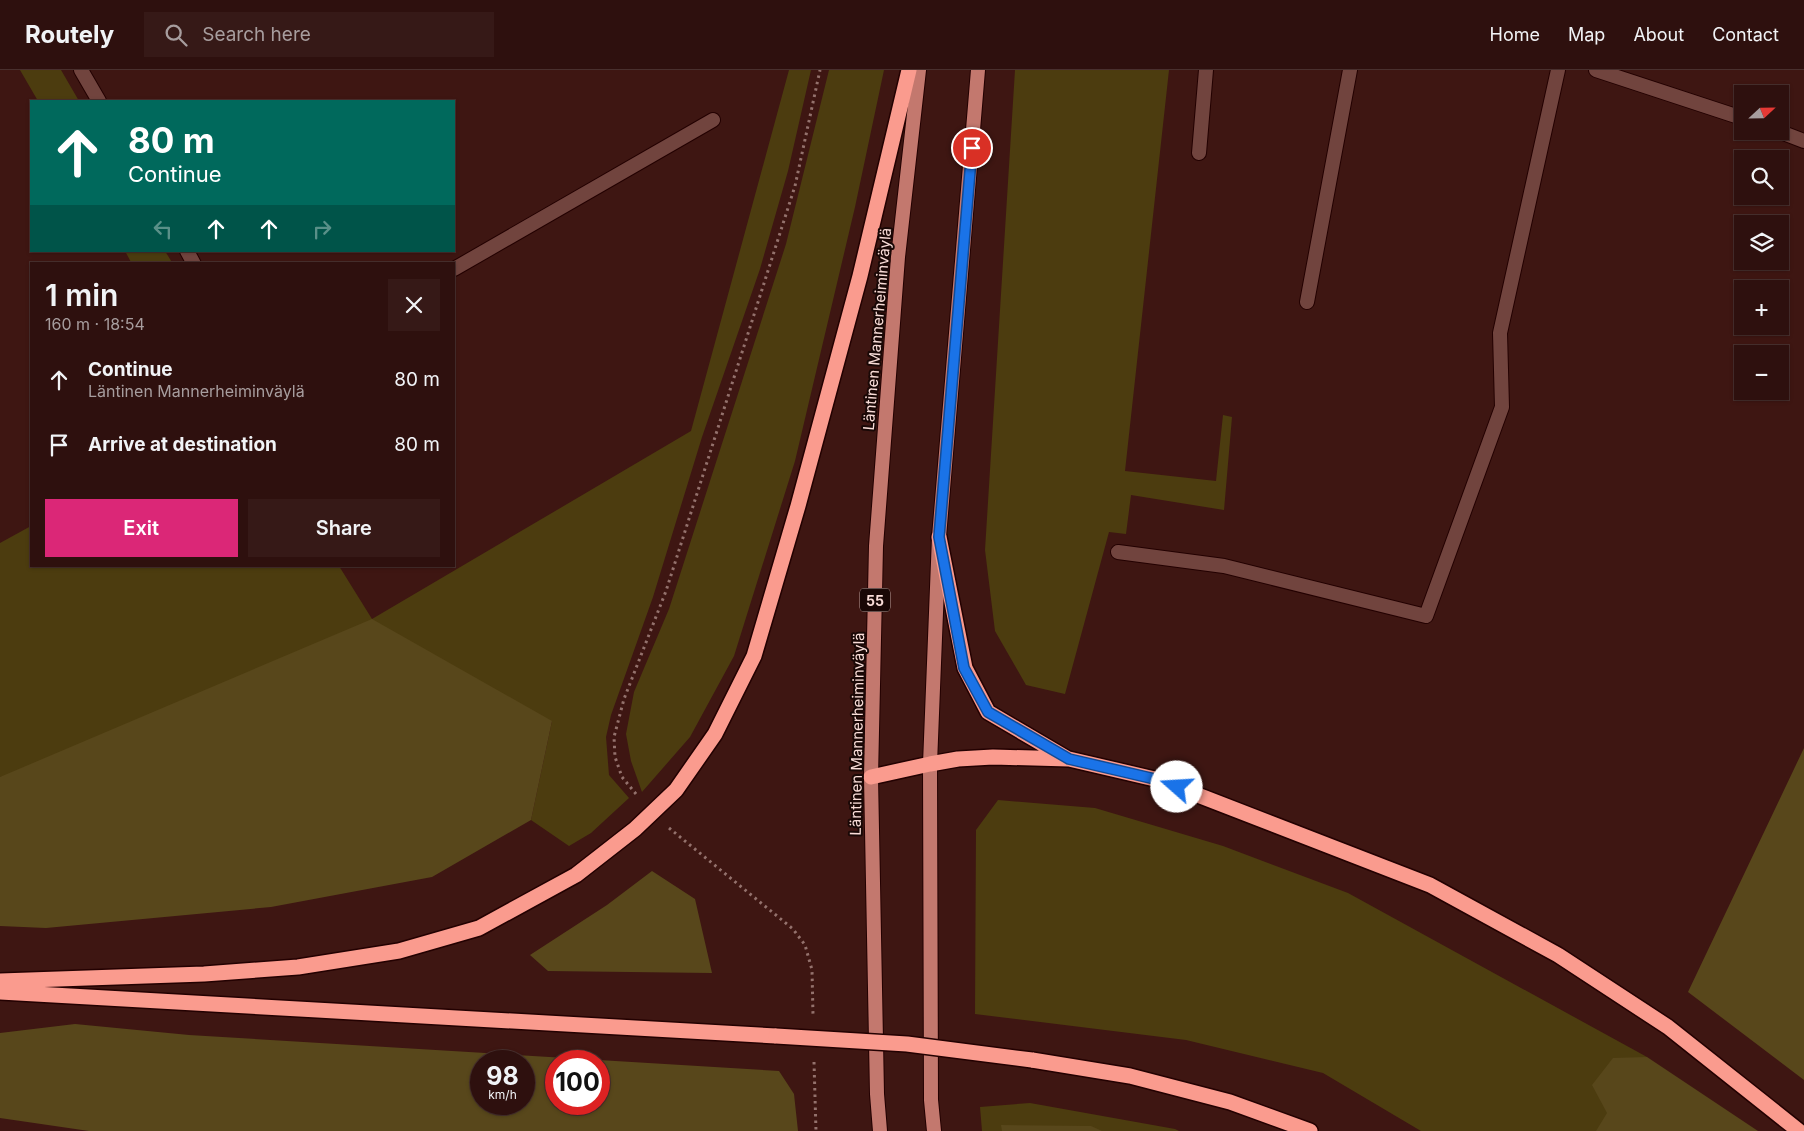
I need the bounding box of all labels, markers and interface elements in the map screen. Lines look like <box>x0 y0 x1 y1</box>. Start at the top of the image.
search box <box>144 12 494 57</box>
text: Routely <box>25 20 114 49</box>
icon: search <box>162 21 190 49</box>
text: Search here <box>202 23 311 46</box>
text: Home <box>1490 24 1540 45</box>
text: Map <box>1568 24 1605 45</box>
text: About <box>1633 24 1684 45</box>
text: Contact <box>1712 24 1779 45</box>
north arrow <box>1734 85 1789 140</box>
map controls <box>1734 85 1789 400</box>
text: 80 m <box>128 119 215 161</box>
icon: ahead <box>45 120 110 185</box>
pin <box>951 127 993 169</box>
icon: arrive <box>958 134 986 162</box>
button: search <box>1734 150 1789 205</box>
text: Continue <box>128 161 222 187</box>
icon: left <box>149 215 177 243</box>
icon: ahead <box>202 215 230 243</box>
icon: ahead <box>255 215 283 243</box>
icon: right <box>308 215 336 243</box>
button: layers <box>1734 215 1789 270</box>
street label: Läntinen Mannerheiminväylä <box>859 227 895 431</box>
text: 1 min <box>45 277 118 313</box>
button: close <box>388 279 440 331</box>
button: + <box>1734 280 1789 335</box>
text: 160 m · 18:54 <box>45 314 145 334</box>
button: − <box>1734 345 1789 400</box>
text: Continue <box>88 358 173 381</box>
icon: ahead <box>45 366 73 394</box>
text: 80 m <box>394 368 440 391</box>
text: Läntinen Mannerheiminväylä <box>88 381 305 401</box>
icon: arrive <box>45 431 73 459</box>
text: Arrive at destination <box>88 433 277 456</box>
text: 80 m <box>394 433 440 456</box>
button: Exit <box>45 499 238 557</box>
button: Share <box>248 499 440 557</box>
road number: 55 <box>860 588 890 612</box>
street label: Läntinen Mannerheiminväylä <box>846 632 868 836</box>
position arrow <box>1150 760 1202 812</box>
speed limit sign: 100 <box>545 1050 610 1115</box>
text: 98 <box>486 1061 519 1091</box>
text: km/h <box>488 1087 517 1102</box>

